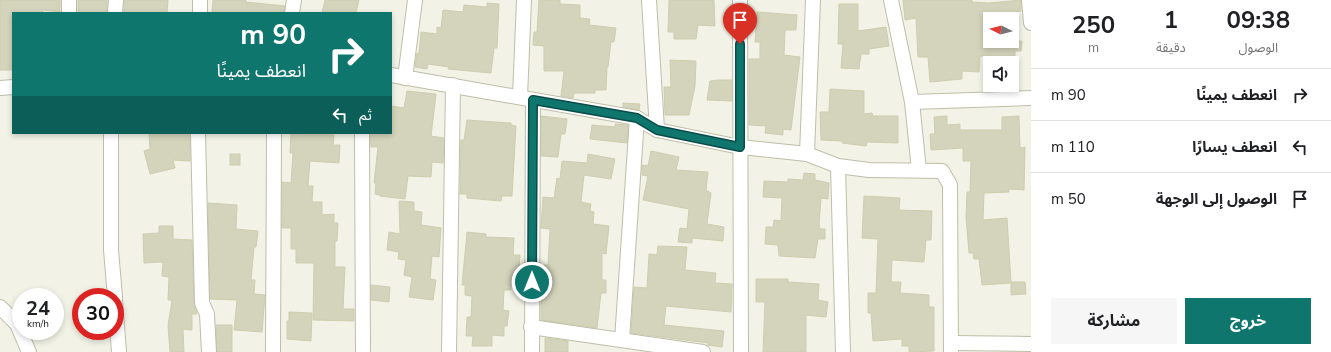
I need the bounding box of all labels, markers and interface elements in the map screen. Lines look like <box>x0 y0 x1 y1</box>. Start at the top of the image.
pin <box>723 3 757 44</box>
text: 1 <box>1164 4 1178 36</box>
text: 09:38 <box>1227 4 1290 36</box>
icon: arrive <box>729 9 751 31</box>
text: 250 <box>1072 9 1115 41</box>
north arrow <box>983 12 1019 48</box>
map controls <box>983 12 1019 92</box>
text: 90 m <box>240 16 306 54</box>
icon: right <box>320 28 372 80</box>
text: m <box>1088 39 1099 57</box>
text: دقيقة <box>1156 39 1186 57</box>
text: الوصول <box>1239 39 1278 57</box>
button: sound <box>983 56 1019 92</box>
text: انعطف يمينًا <box>216 59 306 83</box>
icon: right <box>1289 84 1311 106</box>
text: 90 m <box>1051 85 1086 105</box>
text: انعطف يمينًا <box>1196 85 1277 105</box>
icon: left <box>329 104 351 126</box>
text: ثم <box>359 105 372 125</box>
icon: left <box>1289 136 1311 158</box>
text: 110 m <box>1051 137 1095 157</box>
text: انعطف يسارًا <box>1192 137 1277 157</box>
icon: arrive <box>1289 188 1311 210</box>
text: 50 m <box>1051 189 1086 209</box>
text: الوصول إلى الوجهة <box>1156 189 1277 209</box>
position arrow <box>511 261 553 303</box>
speed limit sign: 30 <box>72 288 124 340</box>
text: 24 <box>26 295 50 322</box>
button: مشاركة <box>1051 298 1177 344</box>
button: خروج <box>1185 298 1311 344</box>
text: km/h <box>27 317 49 331</box>

